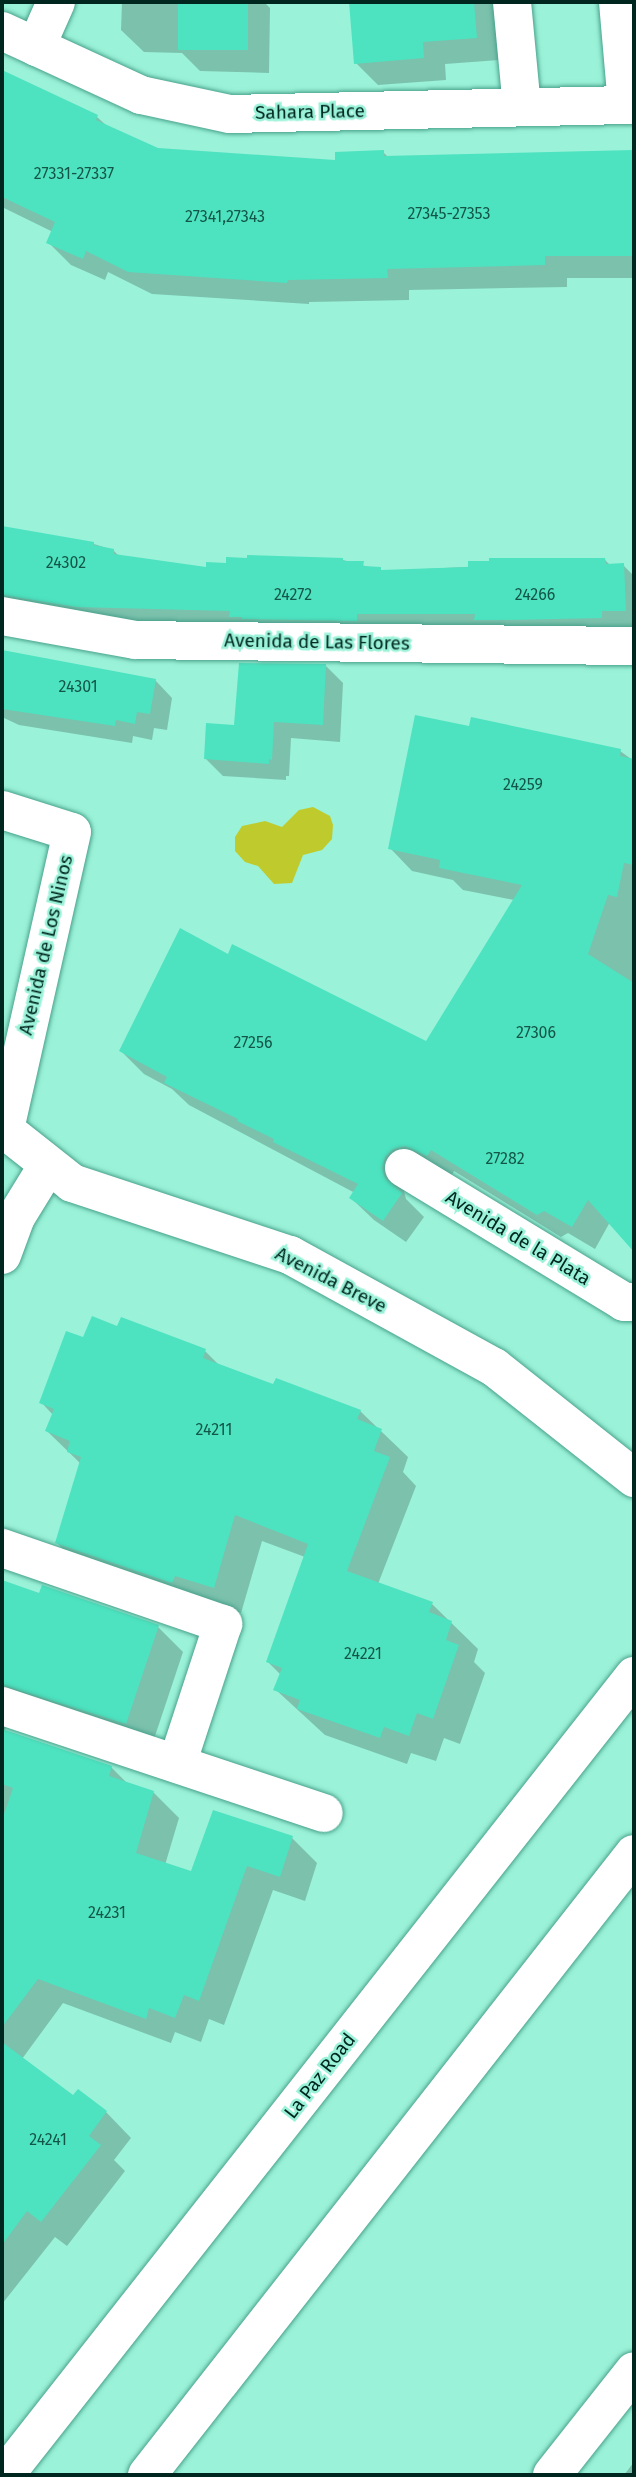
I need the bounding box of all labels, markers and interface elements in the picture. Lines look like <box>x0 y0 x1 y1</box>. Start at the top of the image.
street label: Sahara Place <box>255 100 365 124</box>
house number: 27331-27337 <box>34 164 114 184</box>
house number: 27345-27353 <box>407 204 491 224</box>
house number: 27341,27343 <box>185 207 265 227</box>
house number: 24302 <box>46 553 86 573</box>
house number: 24272 <box>274 585 312 605</box>
house number: 24266 <box>515 585 555 605</box>
street label: Avenida de Las Flores <box>224 629 410 655</box>
house number: 24301 <box>58 677 98 697</box>
house number: 24259 <box>503 775 543 795</box>
street label: Avenida de Los Ninos <box>14 853 78 1037</box>
house number: 27306 <box>516 1023 556 1043</box>
house number: 27256 <box>233 1033 273 1053</box>
house number: 27282 <box>485 1149 525 1169</box>
street label: Avenida de la Plata <box>441 1186 595 1290</box>
street label: Avenida Breve <box>271 1242 391 1318</box>
house number: 24211 <box>196 1420 232 1440</box>
house number: 24221 <box>344 1644 382 1664</box>
house number: 24231 <box>88 1903 126 1923</box>
street label: La Paz Road <box>280 2029 360 2123</box>
house number: 24241 <box>29 2130 67 2150</box>

